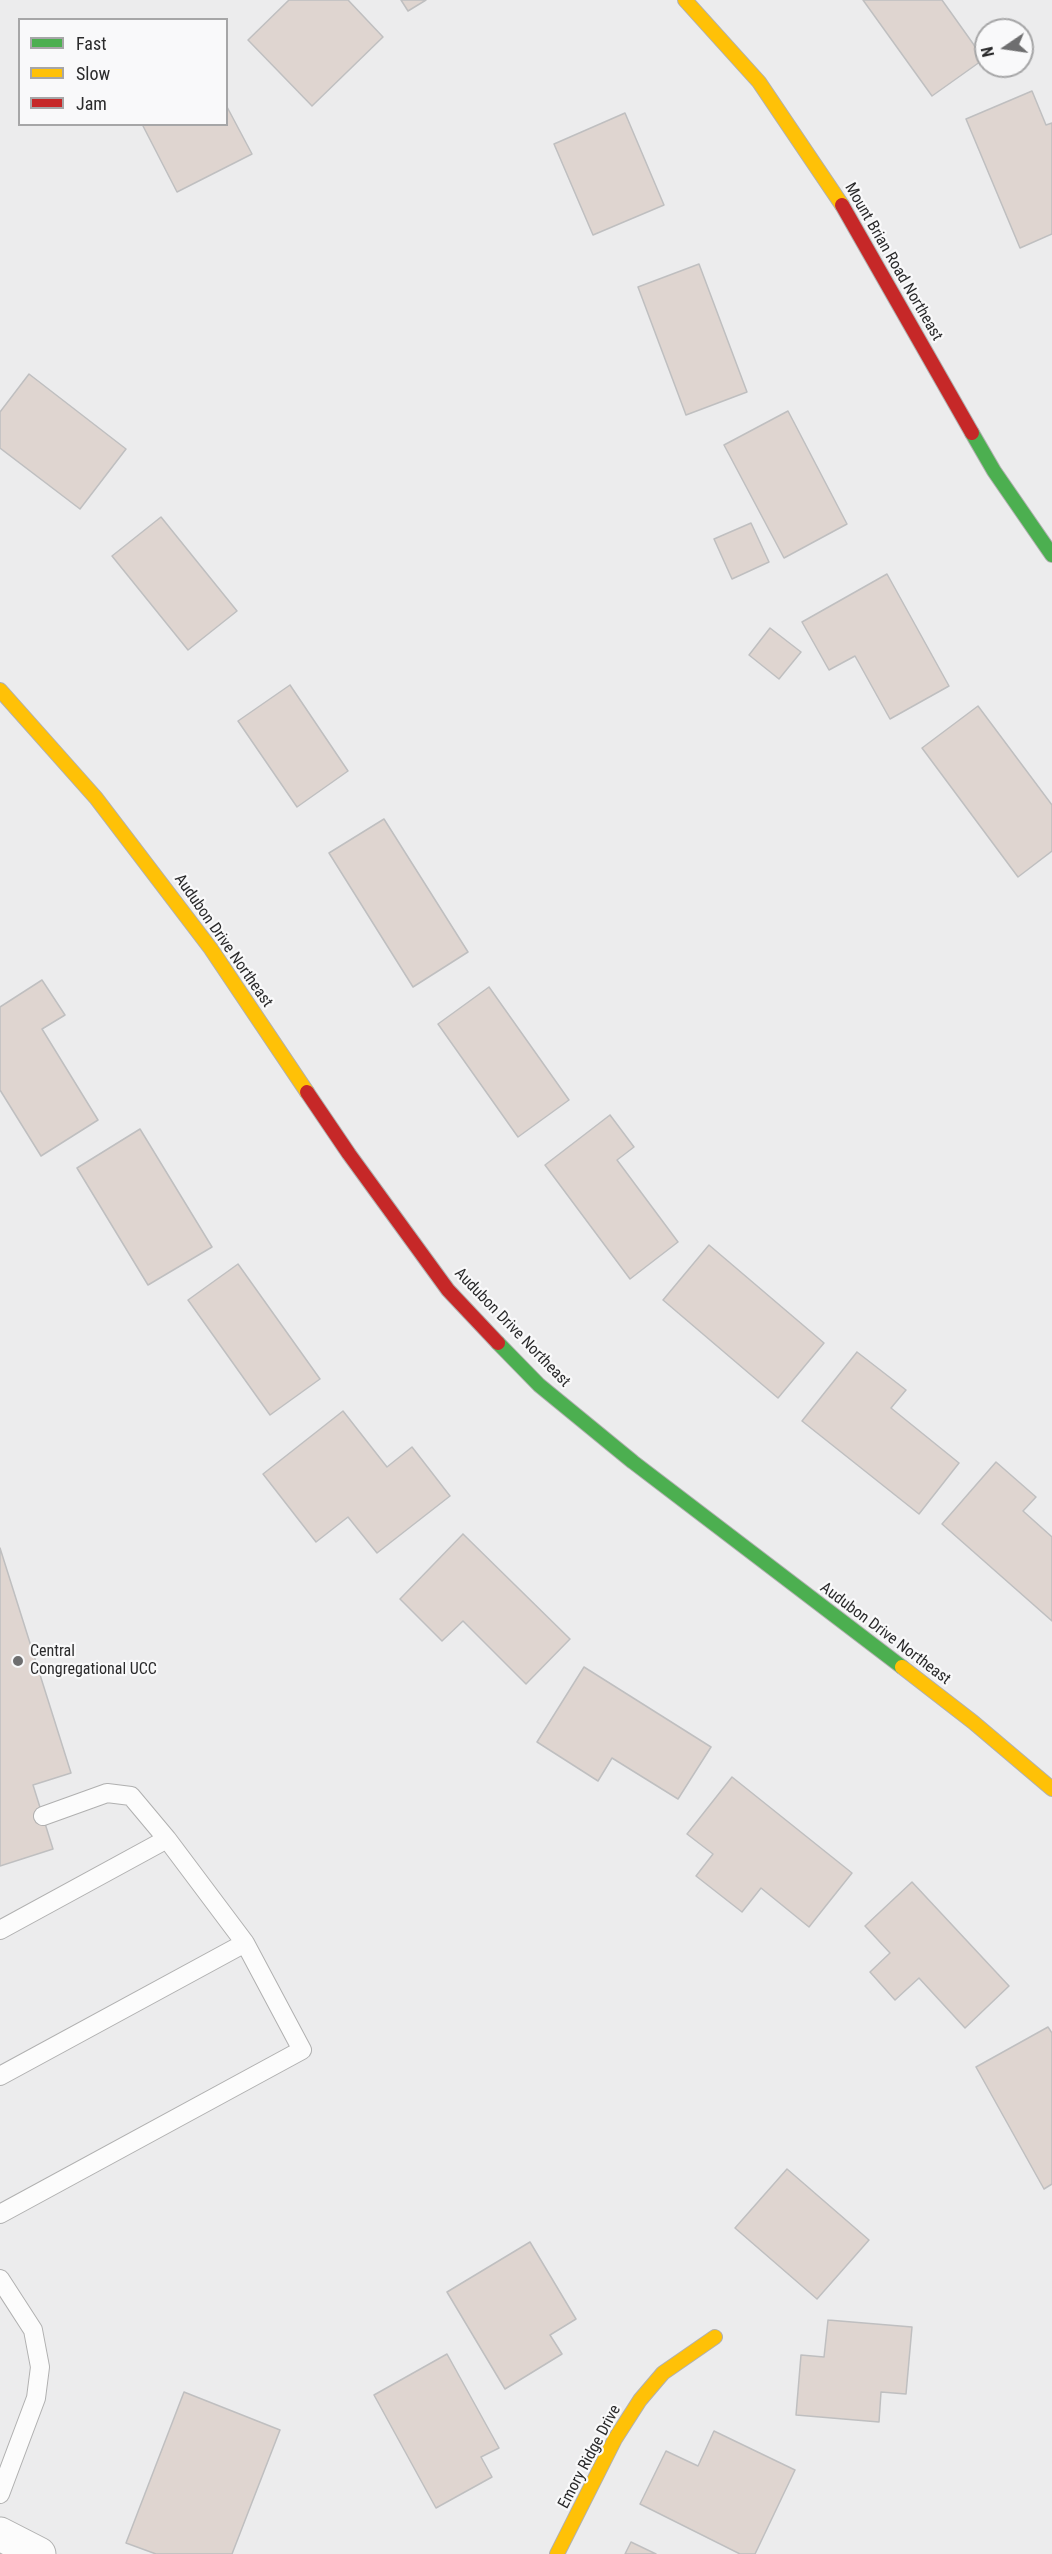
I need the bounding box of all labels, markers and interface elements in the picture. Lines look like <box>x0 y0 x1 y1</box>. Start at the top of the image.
legend <box>18 18 228 126</box>
north arrow <box>974 18 1034 78</box>
text: Fast <box>76 33 107 54</box>
text: N <box>978 45 998 59</box>
text: Slow <box>76 63 110 84</box>
text: Jam <box>76 93 107 114</box>
street label: Mount Brian Road Northeast <box>840 180 946 344</box>
street label: Audubon Drive Northeast <box>170 871 276 1011</box>
street label: Audubon Drive Northeast <box>450 1264 574 1392</box>
street label: Audubon Drive Northeast <box>816 1579 954 1689</box>
place label: Central Congregational UCC <box>30 1642 157 1680</box>
marker: Central Congregational UCC <box>11 1654 25 1668</box>
street label: Emory Ridge Drive <box>555 2402 625 2512</box>

